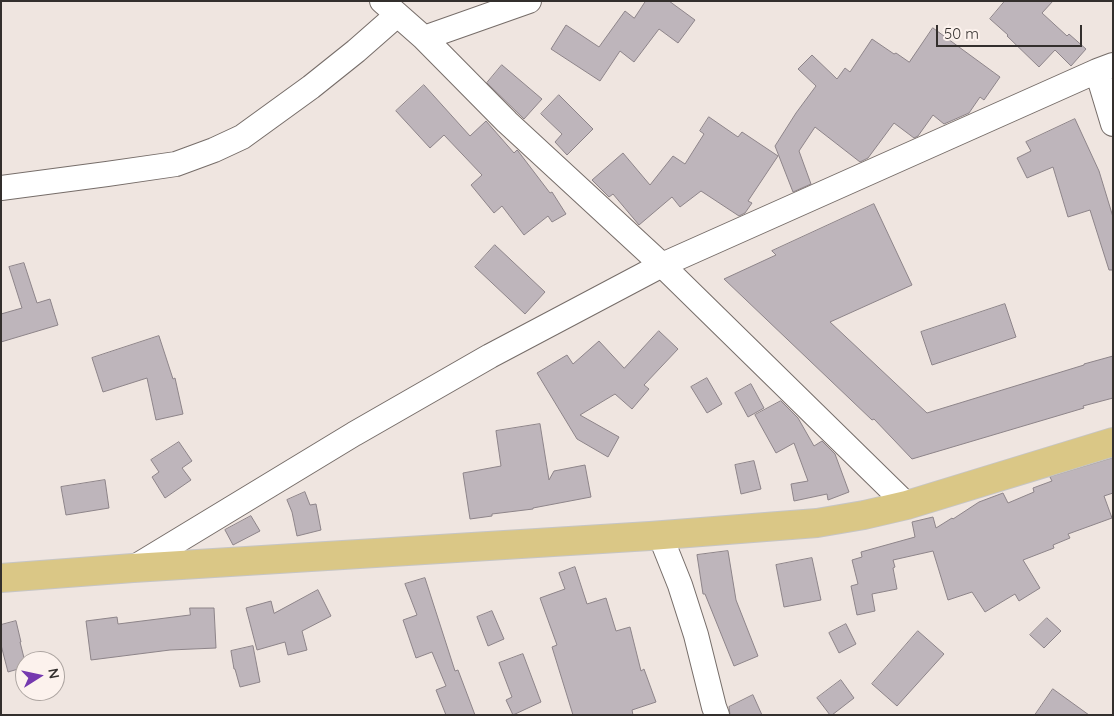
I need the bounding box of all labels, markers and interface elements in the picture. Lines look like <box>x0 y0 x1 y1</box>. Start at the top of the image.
scale bar <box>939 15 1085 47</box>
text: 50 m <box>944 24 979 43</box>
north arrow <box>15 651 65 701</box>
text: N <box>44 667 64 680</box>

